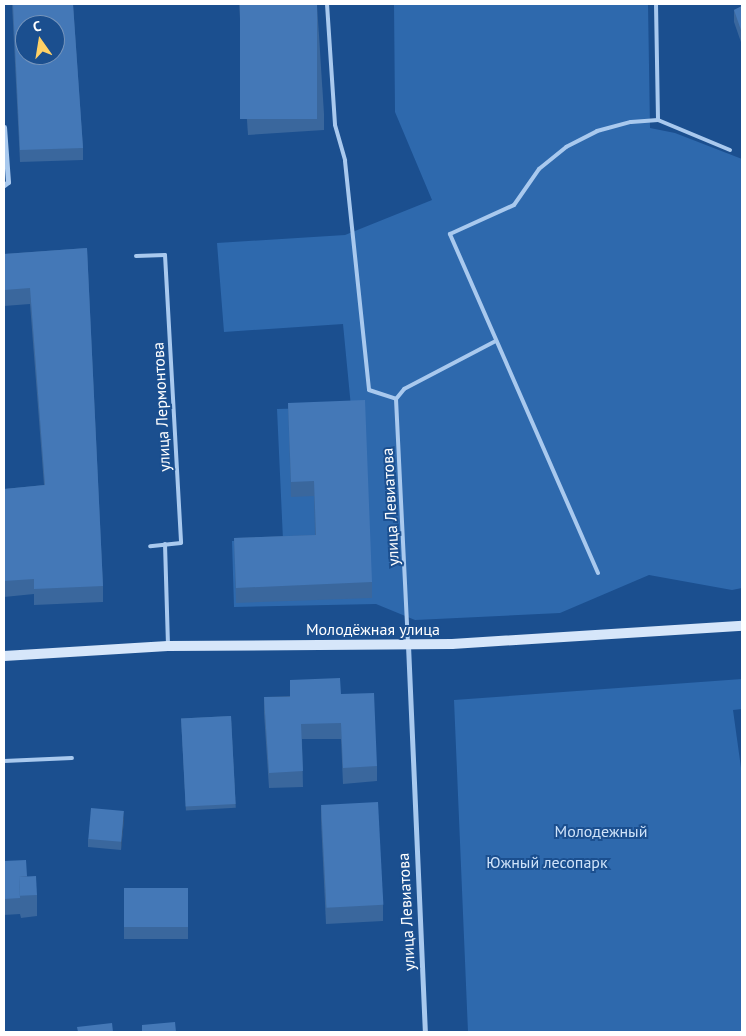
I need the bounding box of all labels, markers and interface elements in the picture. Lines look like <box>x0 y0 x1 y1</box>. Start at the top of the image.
north arrow <box>15 15 65 65</box>
text: С <box>31 17 43 36</box>
street label: улица Лермонтова <box>148 342 174 472</box>
street label: улица Левиатова <box>377 447 403 567</box>
street label: Молодёжная улица <box>306 619 440 639</box>
park label: Молодежный <box>555 821 647 841</box>
street label: улица Левиатова <box>393 852 419 972</box>
park label: Южный лесопарк <box>486 852 608 872</box>

